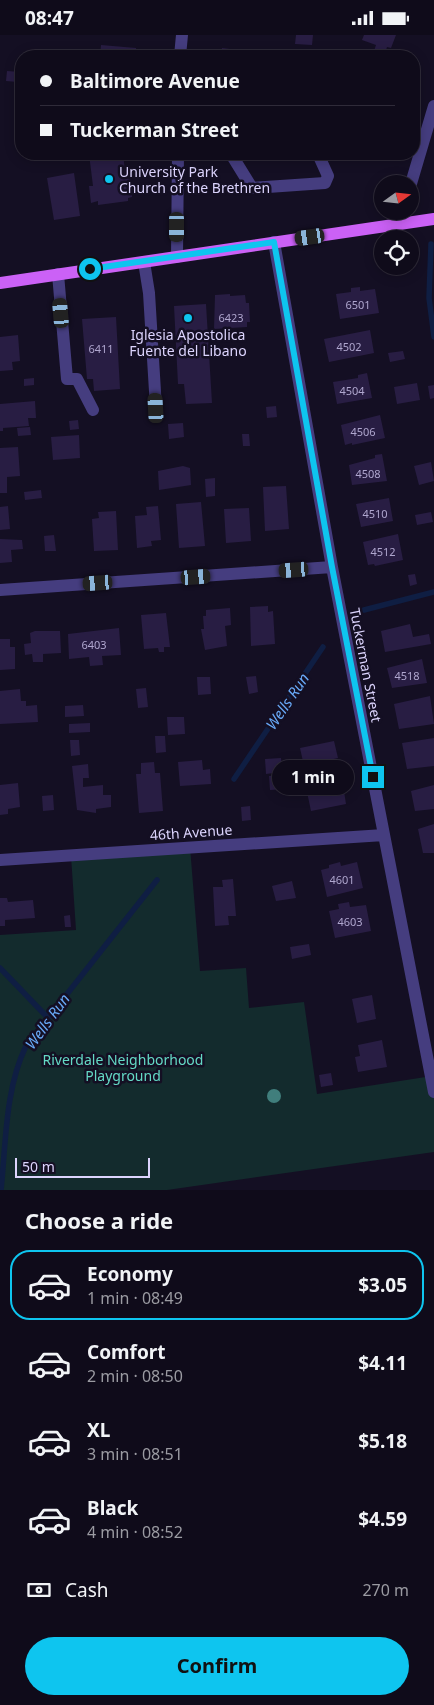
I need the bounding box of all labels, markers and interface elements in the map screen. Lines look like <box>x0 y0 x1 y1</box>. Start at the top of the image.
text: 08:47 <box>25 5 74 31</box>
text: Baltimore Avenue <box>70 68 240 94</box>
text: Tuckerman Street <box>70 117 239 143</box>
place label: University Park Church of the Brethren <box>119 162 270 197</box>
marker: University Park Church of the Brethren <box>103 173 115 185</box>
north arrow <box>374 175 419 220</box>
map controls <box>374 175 419 275</box>
car <box>169 212 184 242</box>
car <box>294 227 325 247</box>
button: locate <box>374 230 419 275</box>
route start <box>79 258 101 280</box>
car <box>52 297 69 329</box>
house number: 6501 <box>345 297 371 312</box>
house number: 6423 <box>218 310 244 325</box>
marker: Iglesia Apostolica Fuente del Libano <box>182 312 194 324</box>
place label: Iglesia Apostolica Fuente del Libano <box>129 325 247 360</box>
house number: 4502 <box>336 339 362 354</box>
house number: 6411 <box>88 341 114 356</box>
house number: 4504 <box>339 383 365 398</box>
car <box>147 393 164 423</box>
house number: 4506 <box>350 424 376 439</box>
house number: 4508 <box>355 466 381 481</box>
house number: 4510 <box>362 506 388 521</box>
house number: 4512 <box>370 544 396 559</box>
car <box>278 561 309 579</box>
car <box>180 568 211 586</box>
car <box>82 574 113 592</box>
street label: Tuckerman Street <box>346 606 386 724</box>
house number: 6403 <box>81 637 107 652</box>
house number: 4518 <box>394 668 420 683</box>
water label: Wells Run <box>261 669 313 733</box>
callout: 1 min <box>273 759 356 795</box>
text: 1 min <box>291 766 335 788</box>
route end <box>362 766 384 788</box>
street label: 46th Avenue <box>149 820 233 844</box>
house number: 4601 <box>329 872 355 887</box>
house number: 4603 <box>337 914 363 929</box>
water label: Wells Run <box>20 989 74 1053</box>
park label: Riverdale Neighborhood Playground <box>43 1050 203 1085</box>
scale bar <box>15 1155 150 1178</box>
text: 50 m <box>22 1157 55 1176</box>
text: Choose a ride <box>25 1205 173 1235</box>
text: Economy <box>87 1261 173 1287</box>
icon: car <box>27 1263 72 1308</box>
text: $3.05 <box>358 1272 407 1298</box>
text: 1 min · 08:49 <box>87 1287 183 1309</box>
text: Comfort <box>87 1339 166 1365</box>
icon: car <box>27 1341 72 1386</box>
text: $4.11 <box>358 1350 407 1376</box>
text: 2 min · 08:50 <box>87 1365 183 1387</box>
text: XL <box>87 1417 110 1443</box>
icon: car <box>27 1419 72 1464</box>
text: $5.18 <box>358 1428 407 1454</box>
text: 3 min · 08:51 <box>87 1443 183 1465</box>
text: Black <box>87 1495 138 1521</box>
icon: car <box>27 1497 72 1542</box>
text: $4.59 <box>358 1506 407 1532</box>
text: 4 min · 08:52 <box>87 1521 183 1543</box>
icon: cash <box>25 1576 53 1604</box>
text: Cash <box>65 1577 109 1603</box>
text: 270 m <box>362 1579 409 1601</box>
button: Confirm <box>25 1637 409 1695</box>

